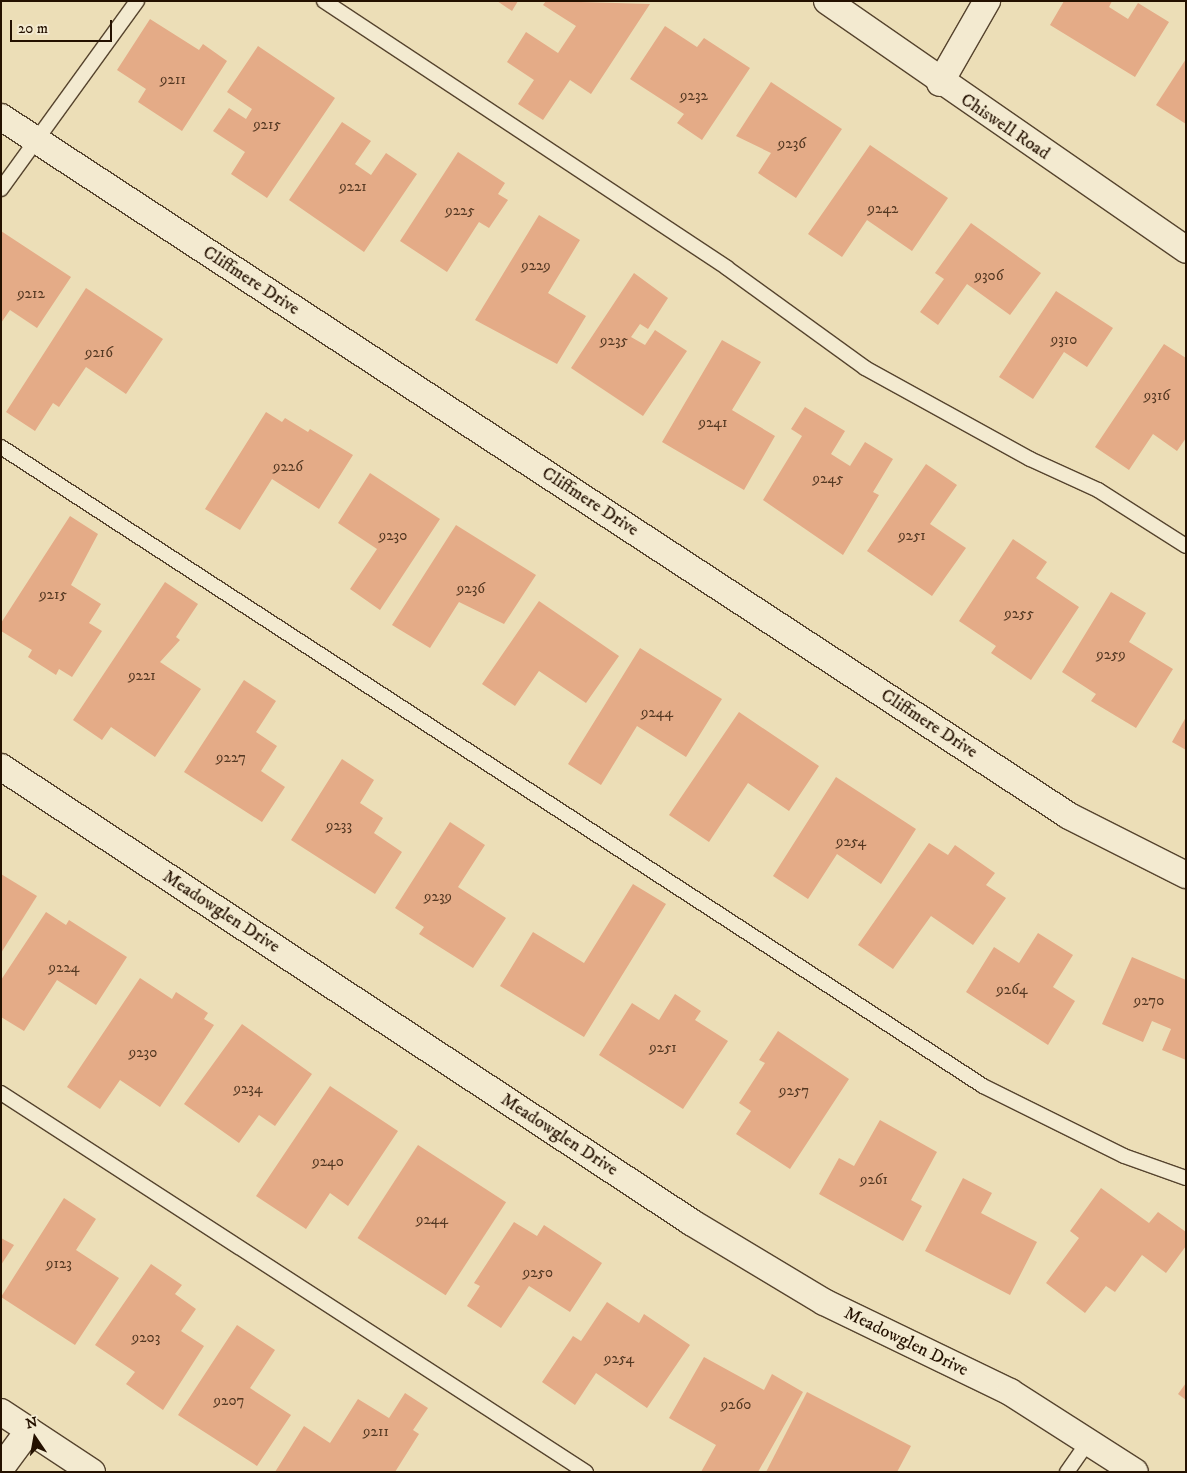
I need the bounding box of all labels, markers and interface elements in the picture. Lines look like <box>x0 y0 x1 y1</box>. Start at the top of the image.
scale bar <box>12 10 115 42</box>
text: 20 m <box>18 19 48 38</box>
house number: 9211 <box>160 71 186 89</box>
house number: 9232 <box>680 87 708 105</box>
street label: Chiswell Road <box>956 89 1054 165</box>
house number: 9215 <box>253 116 281 134</box>
house number: 9236 <box>778 135 806 153</box>
house number: 9221 <box>339 178 367 196</box>
house number: 9242 <box>868 200 898 218</box>
house number: 9225 <box>445 202 475 220</box>
street label: Cliffmere Drive <box>199 242 303 320</box>
house number: 9229 <box>521 257 551 275</box>
house number: 9306 <box>975 267 1003 285</box>
house number: 9212 <box>17 285 45 303</box>
house number: 9310 <box>1051 331 1077 349</box>
house number: 9235 <box>600 332 628 350</box>
house number: 9216 <box>85 344 113 362</box>
house number: 9316 <box>1144 387 1170 405</box>
house number: 9241 <box>699 414 727 432</box>
house number: 9226 <box>273 458 303 476</box>
street label: Cliffmere Drive <box>538 463 642 541</box>
house number: 9245 <box>813 470 843 488</box>
house number: 9230 <box>379 527 407 545</box>
house number: 9251 <box>898 527 926 545</box>
house number: 9236 <box>457 580 485 598</box>
house number: 9215 <box>39 586 67 604</box>
house number: 9255 <box>1004 605 1034 623</box>
house number: 9259 <box>1096 646 1126 664</box>
house number: 9221 <box>128 667 156 685</box>
street label: Cliffmere Drive <box>877 685 981 763</box>
house number: 9244 <box>641 704 673 722</box>
house number: 9227 <box>216 749 246 767</box>
house number: 9233 <box>326 817 352 835</box>
house number: 9254 <box>836 833 866 851</box>
street label: Meadowglen Drive <box>158 866 284 958</box>
house number: 9239 <box>424 888 452 906</box>
house number: 9224 <box>49 959 79 977</box>
house number: 9264 <box>996 981 1028 999</box>
house number: 9270 <box>1134 992 1164 1010</box>
house number: 9251 <box>649 1039 677 1057</box>
house number: 9230 <box>129 1044 157 1062</box>
house number: 9234 <box>233 1080 263 1098</box>
house number: 9257 <box>779 1082 809 1100</box>
street label: Meadowglen Drive <box>496 1089 622 1181</box>
house number: 9240 <box>312 1153 344 1171</box>
house number: 9261 <box>860 1171 888 1189</box>
house number: 9244 <box>416 1211 448 1229</box>
house number: 9123 <box>46 1255 72 1273</box>
house number: 9250 <box>523 1264 553 1282</box>
street label: Meadowglen Drive <box>840 1303 972 1381</box>
house number: 9203 <box>132 1329 160 1347</box>
house number: 9254 <box>604 1350 634 1368</box>
house number: 9207 <box>214 1392 244 1410</box>
house number: 9260 <box>721 1396 751 1414</box>
north arrow <box>10 1413 60 1463</box>
text: N <box>24 1413 39 1433</box>
house number: 9211 <box>363 1423 389 1441</box>

